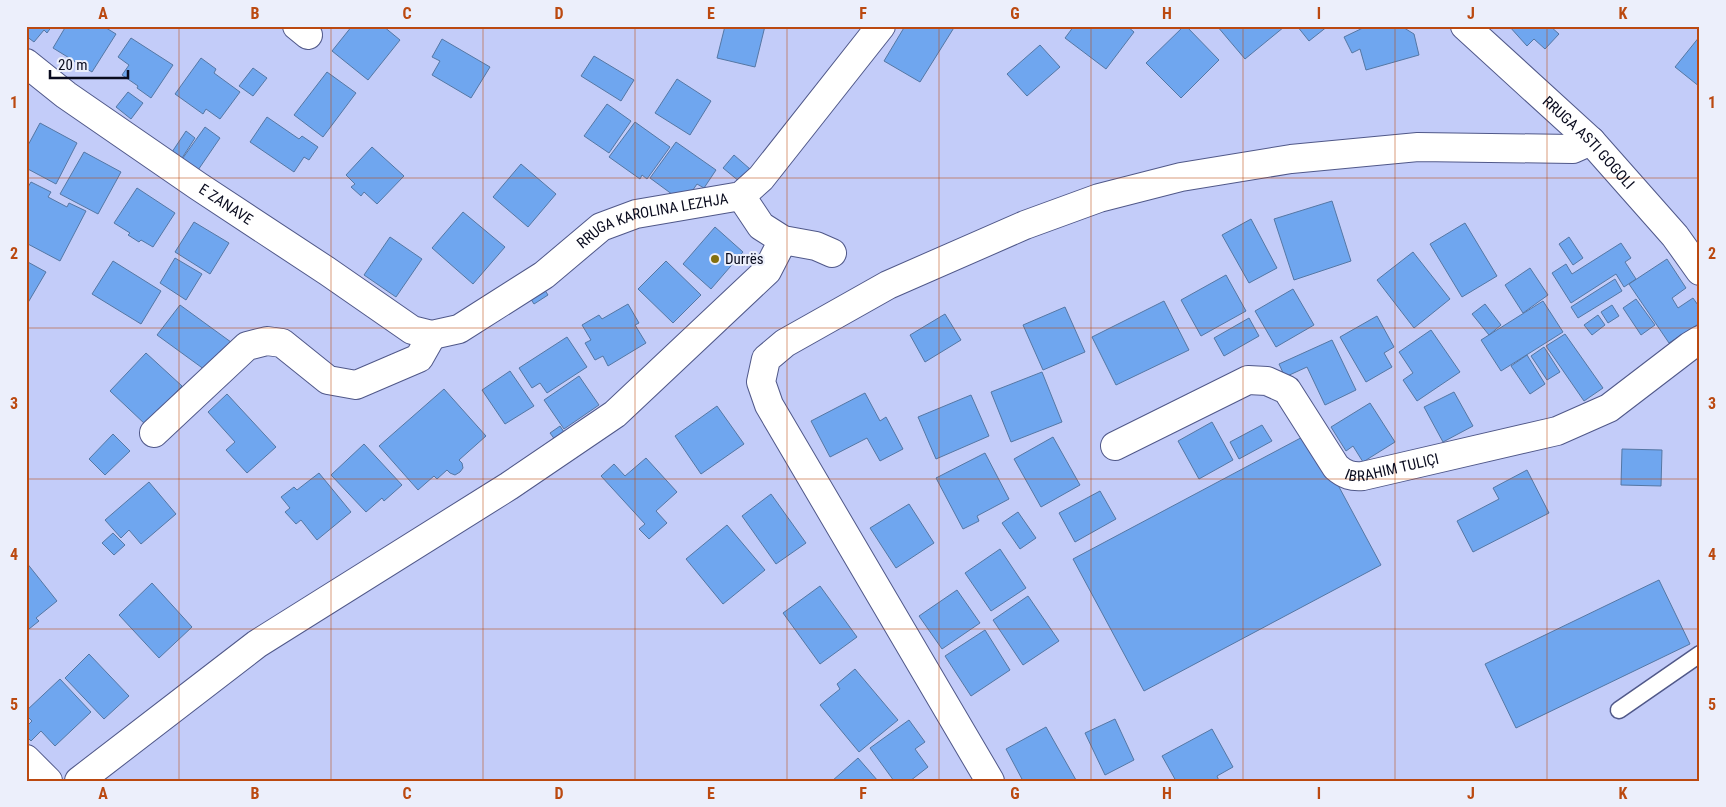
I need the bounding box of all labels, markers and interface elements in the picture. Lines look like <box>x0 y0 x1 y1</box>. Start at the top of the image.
text: A <box>98 4 108 23</box>
text: B <box>251 4 260 23</box>
text: C <box>402 4 412 23</box>
text: D <box>554 4 564 23</box>
text: E <box>707 4 715 23</box>
text: F <box>859 4 867 23</box>
text: G <box>1010 4 1020 23</box>
text: H <box>1162 4 1172 23</box>
text: I <box>1317 4 1321 23</box>
text: J <box>1467 4 1475 23</box>
text: K <box>1619 4 1628 23</box>
scale bar <box>50 48 128 80</box>
text: 20 m <box>58 56 88 74</box>
street label: RRUGA ASTI GOGOLI <box>1539 92 1638 193</box>
text: 1 <box>10 93 18 112</box>
text: 1 <box>1708 93 1716 112</box>
street label: E ZANAVE <box>196 180 256 229</box>
street label: RRUGA KAROLINA LEZHJA <box>573 189 730 252</box>
text: 2 <box>10 244 18 263</box>
text: 2 <box>1708 244 1716 263</box>
place label: Durrës <box>725 250 764 268</box>
marker: Durrës <box>709 253 721 265</box>
text: 3 <box>10 394 18 413</box>
text: 3 <box>1708 394 1716 413</box>
street label: IBRAHIM TULIÇI <box>1342 450 1441 485</box>
text: 4 <box>10 545 18 564</box>
text: 4 <box>1708 545 1716 564</box>
text: 5 <box>10 695 18 714</box>
text: 5 <box>1708 695 1716 714</box>
text: A <box>98 784 108 803</box>
text: B <box>251 784 260 803</box>
text: C <box>402 784 412 803</box>
text: D <box>554 784 564 803</box>
text: E <box>707 784 715 803</box>
text: F <box>859 784 867 803</box>
text: G <box>1010 784 1020 803</box>
text: H <box>1162 784 1172 803</box>
text: I <box>1317 784 1321 803</box>
text: J <box>1467 784 1475 803</box>
text: K <box>1619 784 1628 803</box>

